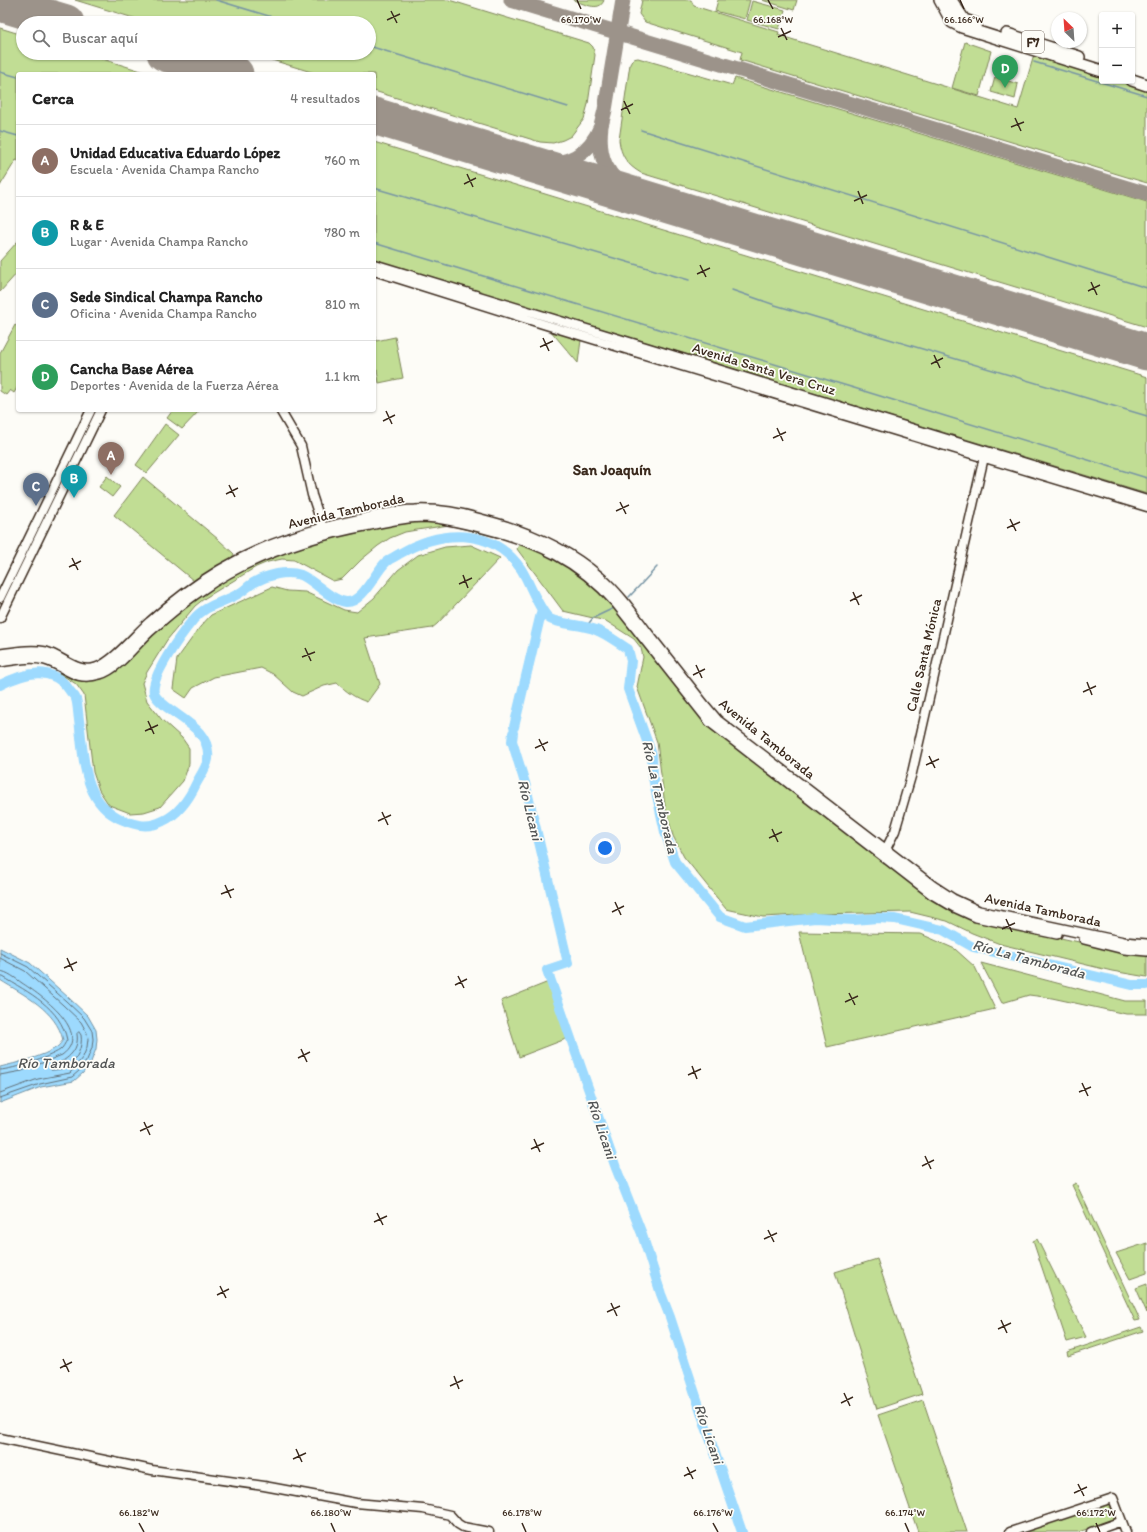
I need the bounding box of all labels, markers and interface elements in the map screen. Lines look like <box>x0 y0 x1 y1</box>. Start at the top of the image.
north arrow <box>1051 12 1087 48</box>
map controls <box>1099 12 1135 84</box>
button: + <box>1099 12 1135 48</box>
text: 66.170°W <box>561 13 602 26</box>
text: 66.168°W <box>753 13 793 26</box>
text: 66.166°W <box>944 13 984 26</box>
search box <box>16 16 376 60</box>
icon: search <box>30 27 52 49</box>
text: Buscar aquí <box>62 29 138 47</box>
road number: F7 <box>1022 31 1044 53</box>
button: − <box>1099 48 1135 84</box>
pin: D <box>992 55 1018 88</box>
text: Cerca <box>32 88 74 108</box>
text: 4 resultados <box>290 91 360 106</box>
text: Unidad Educativa Eduardo López <box>70 144 280 162</box>
text: A <box>41 153 49 168</box>
text: 760 m <box>325 153 360 168</box>
text: Escuela · Avenida Champa Rancho <box>70 162 259 177</box>
text: R & E <box>70 216 104 234</box>
text: B <box>41 225 49 240</box>
text: 780 m <box>325 225 360 240</box>
text: Lugar · Avenida Champa Rancho <box>70 234 248 249</box>
text: Sede Sindical Champa Rancho <box>70 288 263 306</box>
text: C <box>41 297 49 312</box>
text: 810 m <box>325 297 360 312</box>
text: Oficina · Avenida Champa Rancho <box>70 306 257 321</box>
street label: Avenida Santa Vera Cruz <box>690 339 838 399</box>
text: Cancha Base Aérea <box>70 360 194 378</box>
text: D <box>41 369 49 384</box>
text: 1.1 km <box>325 369 360 384</box>
text: Deportes · Avenida de la Fuerza Aérea <box>70 378 279 393</box>
pin: A <box>98 442 124 475</box>
district label: San Joaquín <box>573 461 652 480</box>
pin: B <box>61 465 87 498</box>
pin: C <box>23 473 49 506</box>
street label: Avenida Tamborada <box>286 489 406 533</box>
street label: Calle Santa Mónica <box>903 596 945 713</box>
street label: Avenida Tamborada <box>715 695 819 783</box>
water label: Río La Tamborada <box>638 738 682 856</box>
water label: Río Licani <box>514 778 547 844</box>
your location <box>595 838 615 858</box>
street label: Avenida Tamborada <box>983 889 1104 931</box>
water label: Río La Tamborada <box>971 935 1088 983</box>
water label: Río Tamborada <box>17 1054 115 1072</box>
water label: Río Licani <box>583 1097 621 1163</box>
water label: Río Licani <box>690 1402 728 1468</box>
text: 66.182°W <box>119 1506 159 1519</box>
text: 66.180°W <box>311 1506 352 1519</box>
text: 66.178°W <box>502 1506 542 1519</box>
text: 66.176°W <box>693 1506 733 1519</box>
text: 66.174°W <box>885 1506 926 1519</box>
text: 66.172°W <box>1076 1506 1116 1519</box>

